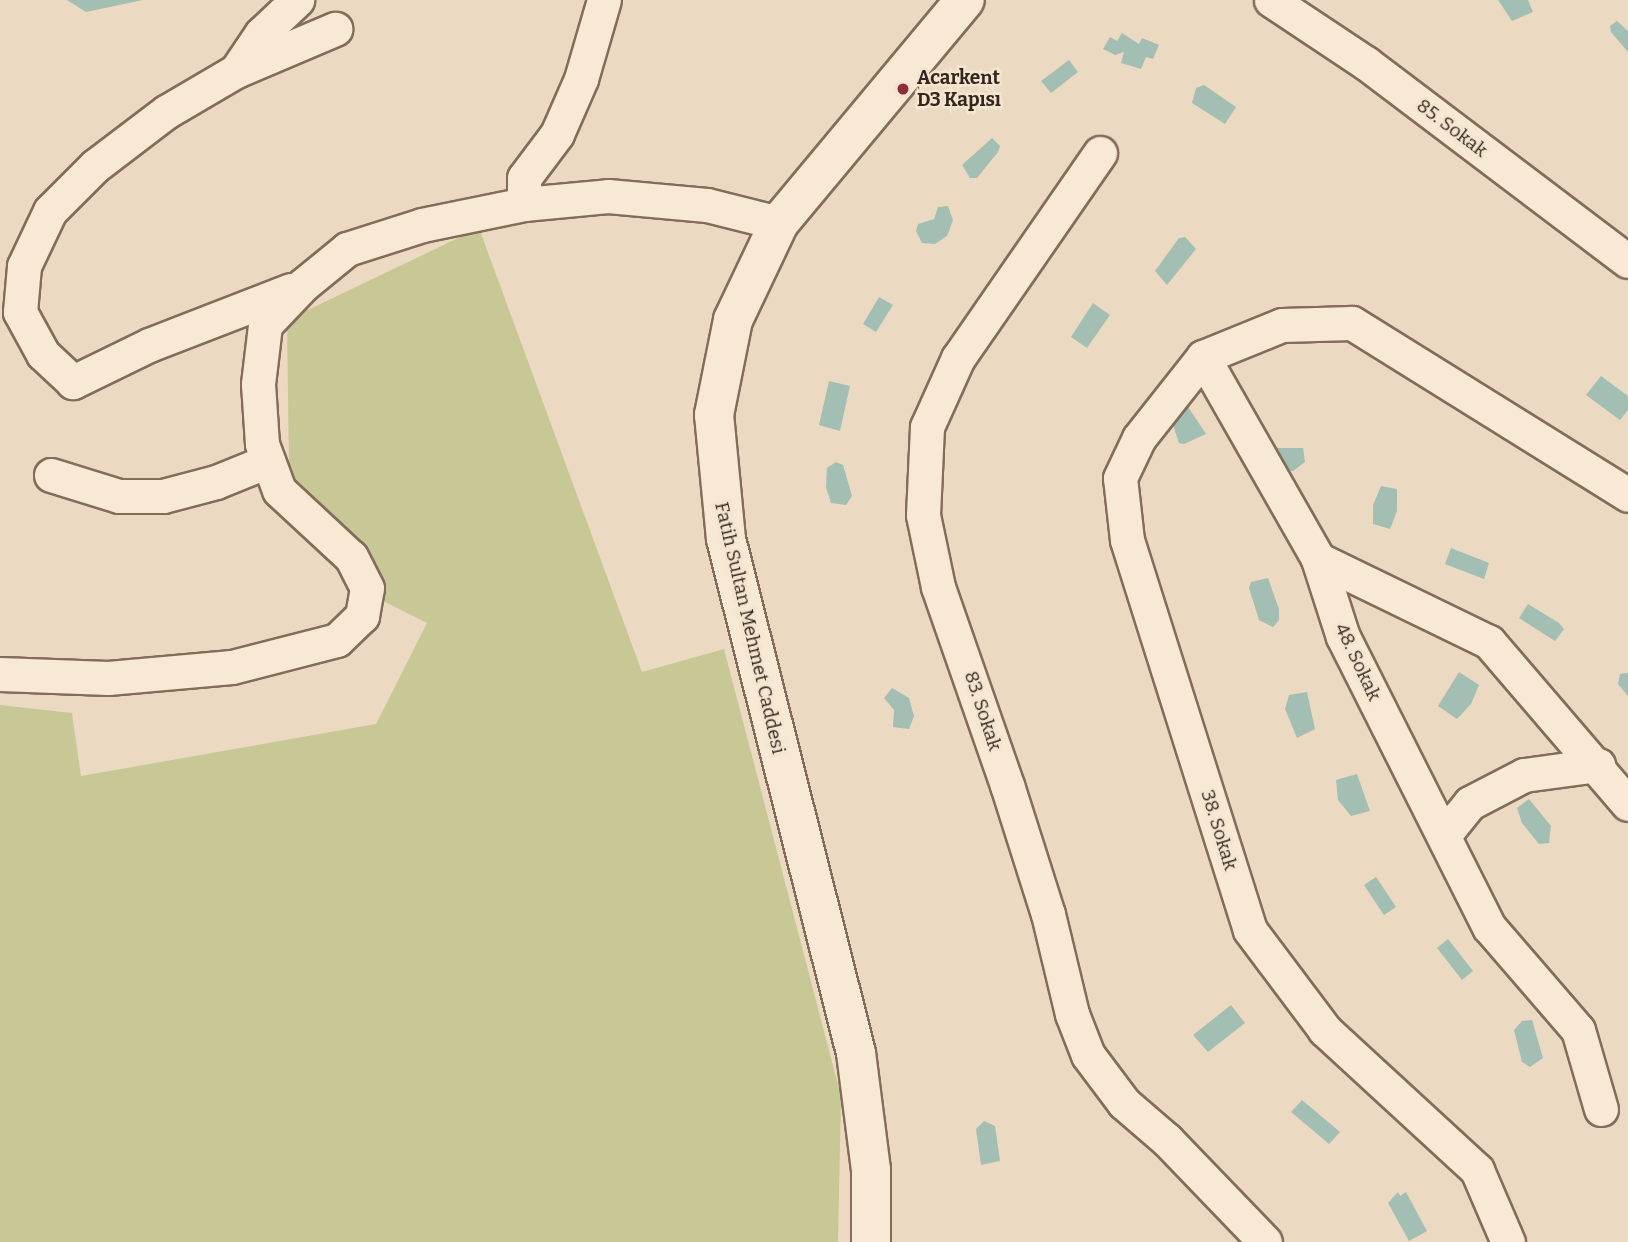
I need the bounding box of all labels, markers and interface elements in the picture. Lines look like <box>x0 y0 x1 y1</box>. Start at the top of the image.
place label: Acarkent D3 Kapısı <box>917 67 1001 111</box>
marker: Acarkent D3 Kapısı <box>895 81 911 97</box>
street label: 85. Sokak <box>1412 94 1492 162</box>
street label: Fatih Sultan Mehmet Caddesi <box>710 500 790 756</box>
street label: 48. Sokak <box>1330 620 1386 704</box>
street label: 83. Sokak <box>959 668 1007 754</box>
street label: 38. Sokak <box>1196 787 1242 873</box>

